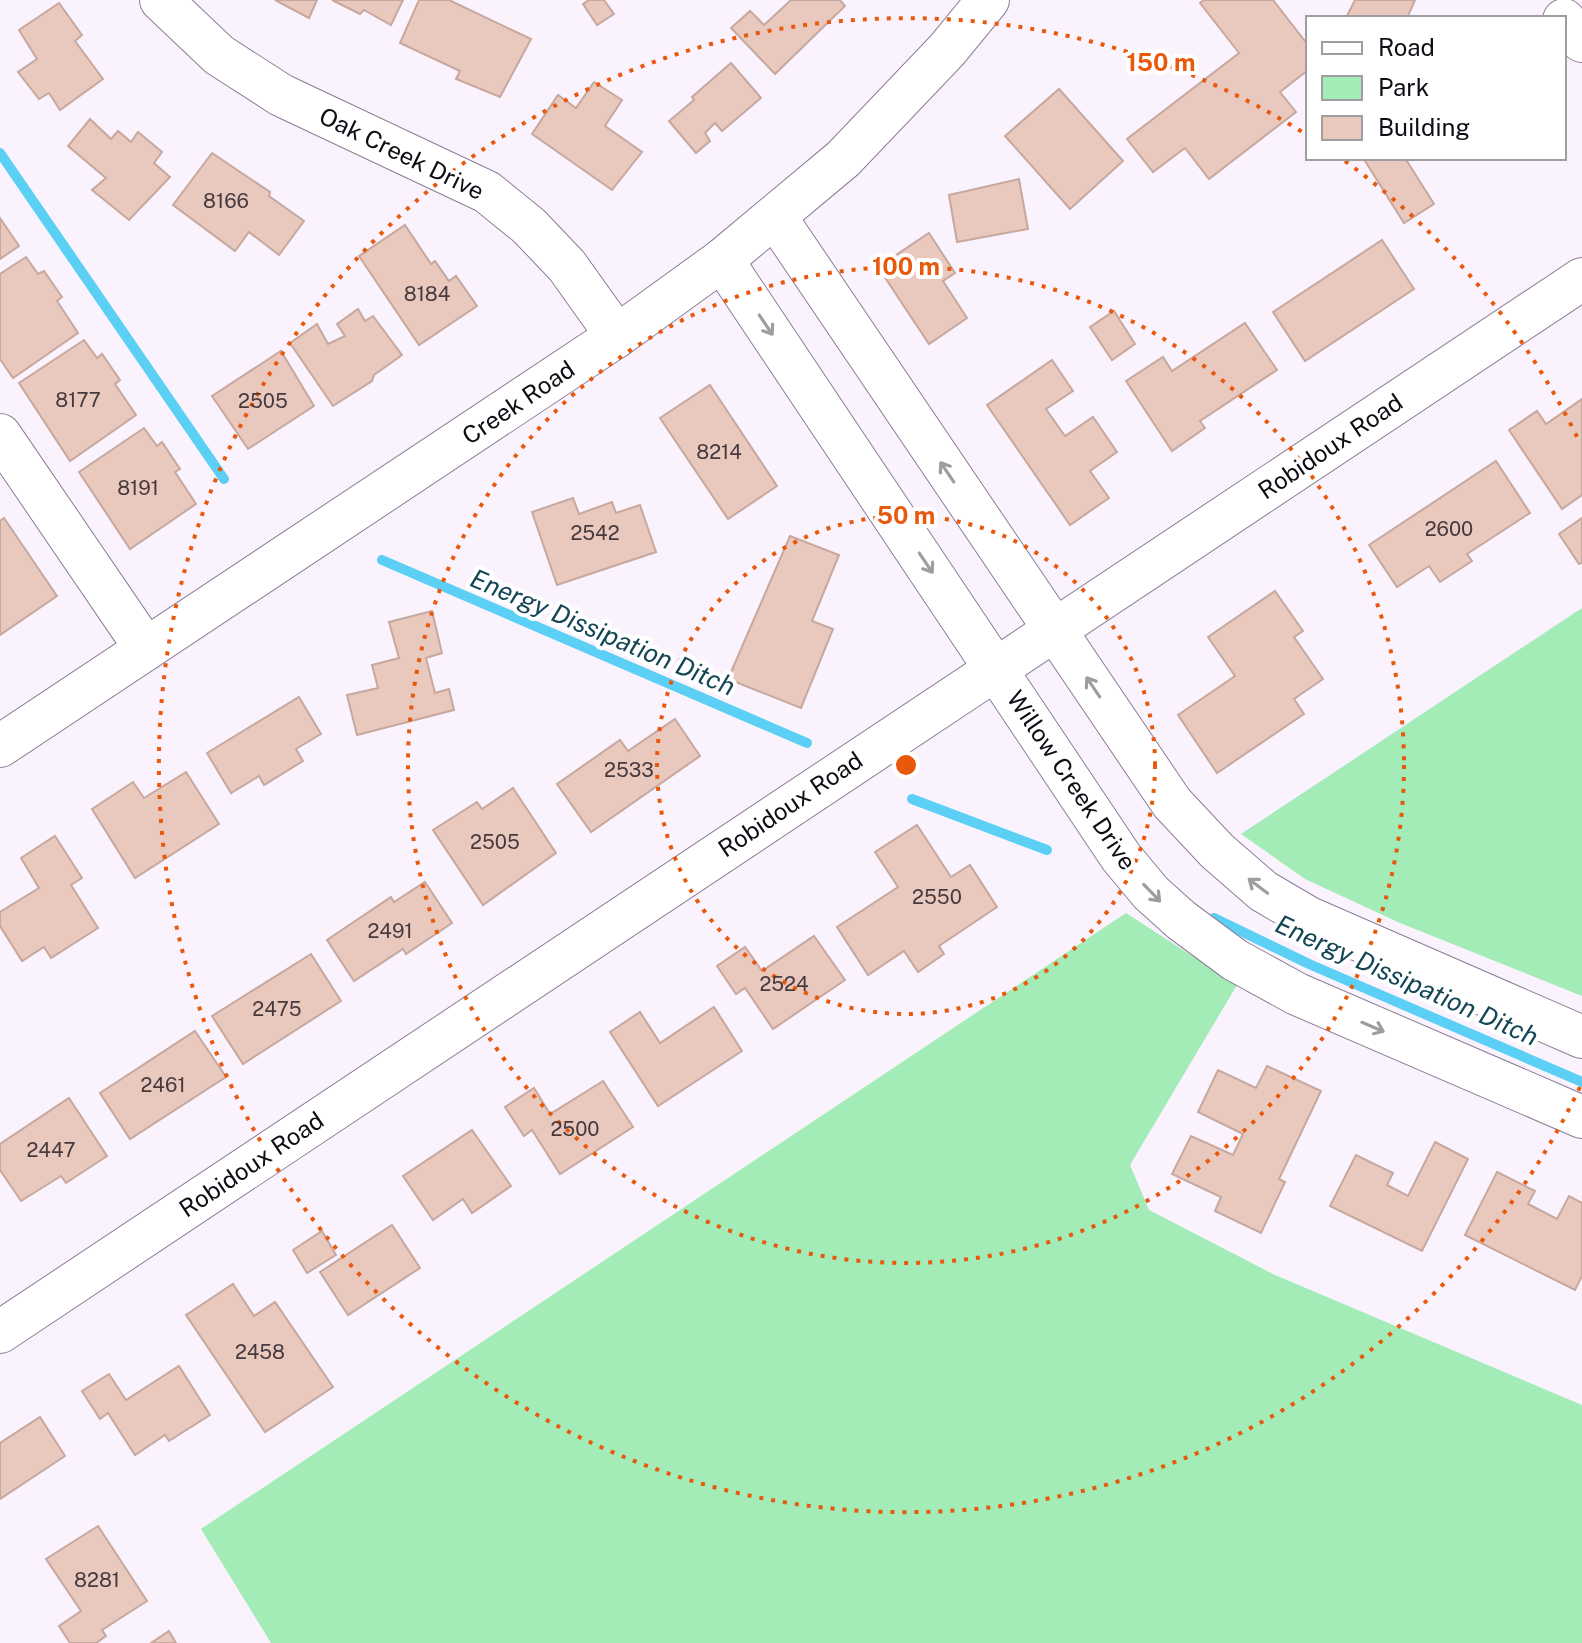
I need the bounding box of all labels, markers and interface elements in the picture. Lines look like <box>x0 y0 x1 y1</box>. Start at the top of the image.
legend <box>1306 16 1566 160</box>
text: Road <box>1378 33 1435 61</box>
text: 150 m <box>1127 48 1195 76</box>
text: Park <box>1378 73 1429 101</box>
street label: Oak Creek Drive <box>315 101 489 205</box>
text: Building <box>1378 113 1470 141</box>
house number: 8166 <box>203 189 249 213</box>
text: 100 m <box>872 252 940 280</box>
house number: 8184 <box>404 282 450 306</box>
one-way arrow <box>757 313 774 335</box>
street label: Creek Road <box>457 354 579 450</box>
house number: 8177 <box>55 388 101 412</box>
street label: Robidoux Road <box>1253 388 1407 504</box>
house number: 2505 <box>238 389 288 413</box>
house number: 8214 <box>696 440 742 464</box>
one-way arrow <box>939 461 956 483</box>
house number: 8191 <box>117 476 159 500</box>
text: 50 m <box>877 501 935 529</box>
house number: 2600 <box>1425 517 1473 541</box>
house number: 2542 <box>570 521 620 545</box>
one-way arrow <box>918 552 935 574</box>
water label: Energy Dissipation Ditch <box>466 562 740 702</box>
one-way arrow <box>1085 676 1101 698</box>
street label: Willow Creek Drive <box>1002 685 1142 875</box>
street label: Robidoux Road <box>713 746 867 862</box>
centre of rings <box>892 751 920 779</box>
house number: 2533 <box>604 758 654 782</box>
house number: 2505 <box>470 830 520 854</box>
one-way arrow <box>1248 877 1269 894</box>
one-way arrow <box>1143 883 1162 903</box>
house number: 2550 <box>912 885 962 909</box>
water label: Energy Dissipation Ditch <box>1271 908 1543 1052</box>
house number: 2491 <box>367 919 413 943</box>
house number: 2524 <box>759 972 809 996</box>
house number: 2475 <box>252 997 302 1021</box>
one-way arrow <box>1360 1020 1385 1035</box>
house number: 2461 <box>140 1073 186 1097</box>
street label: Robidoux Road <box>174 1106 328 1222</box>
house number: 2500 <box>550 1117 600 1141</box>
house number: 2447 <box>26 1138 76 1162</box>
house number: 2458 <box>235 1340 285 1364</box>
house number: 8281 <box>74 1568 120 1592</box>

